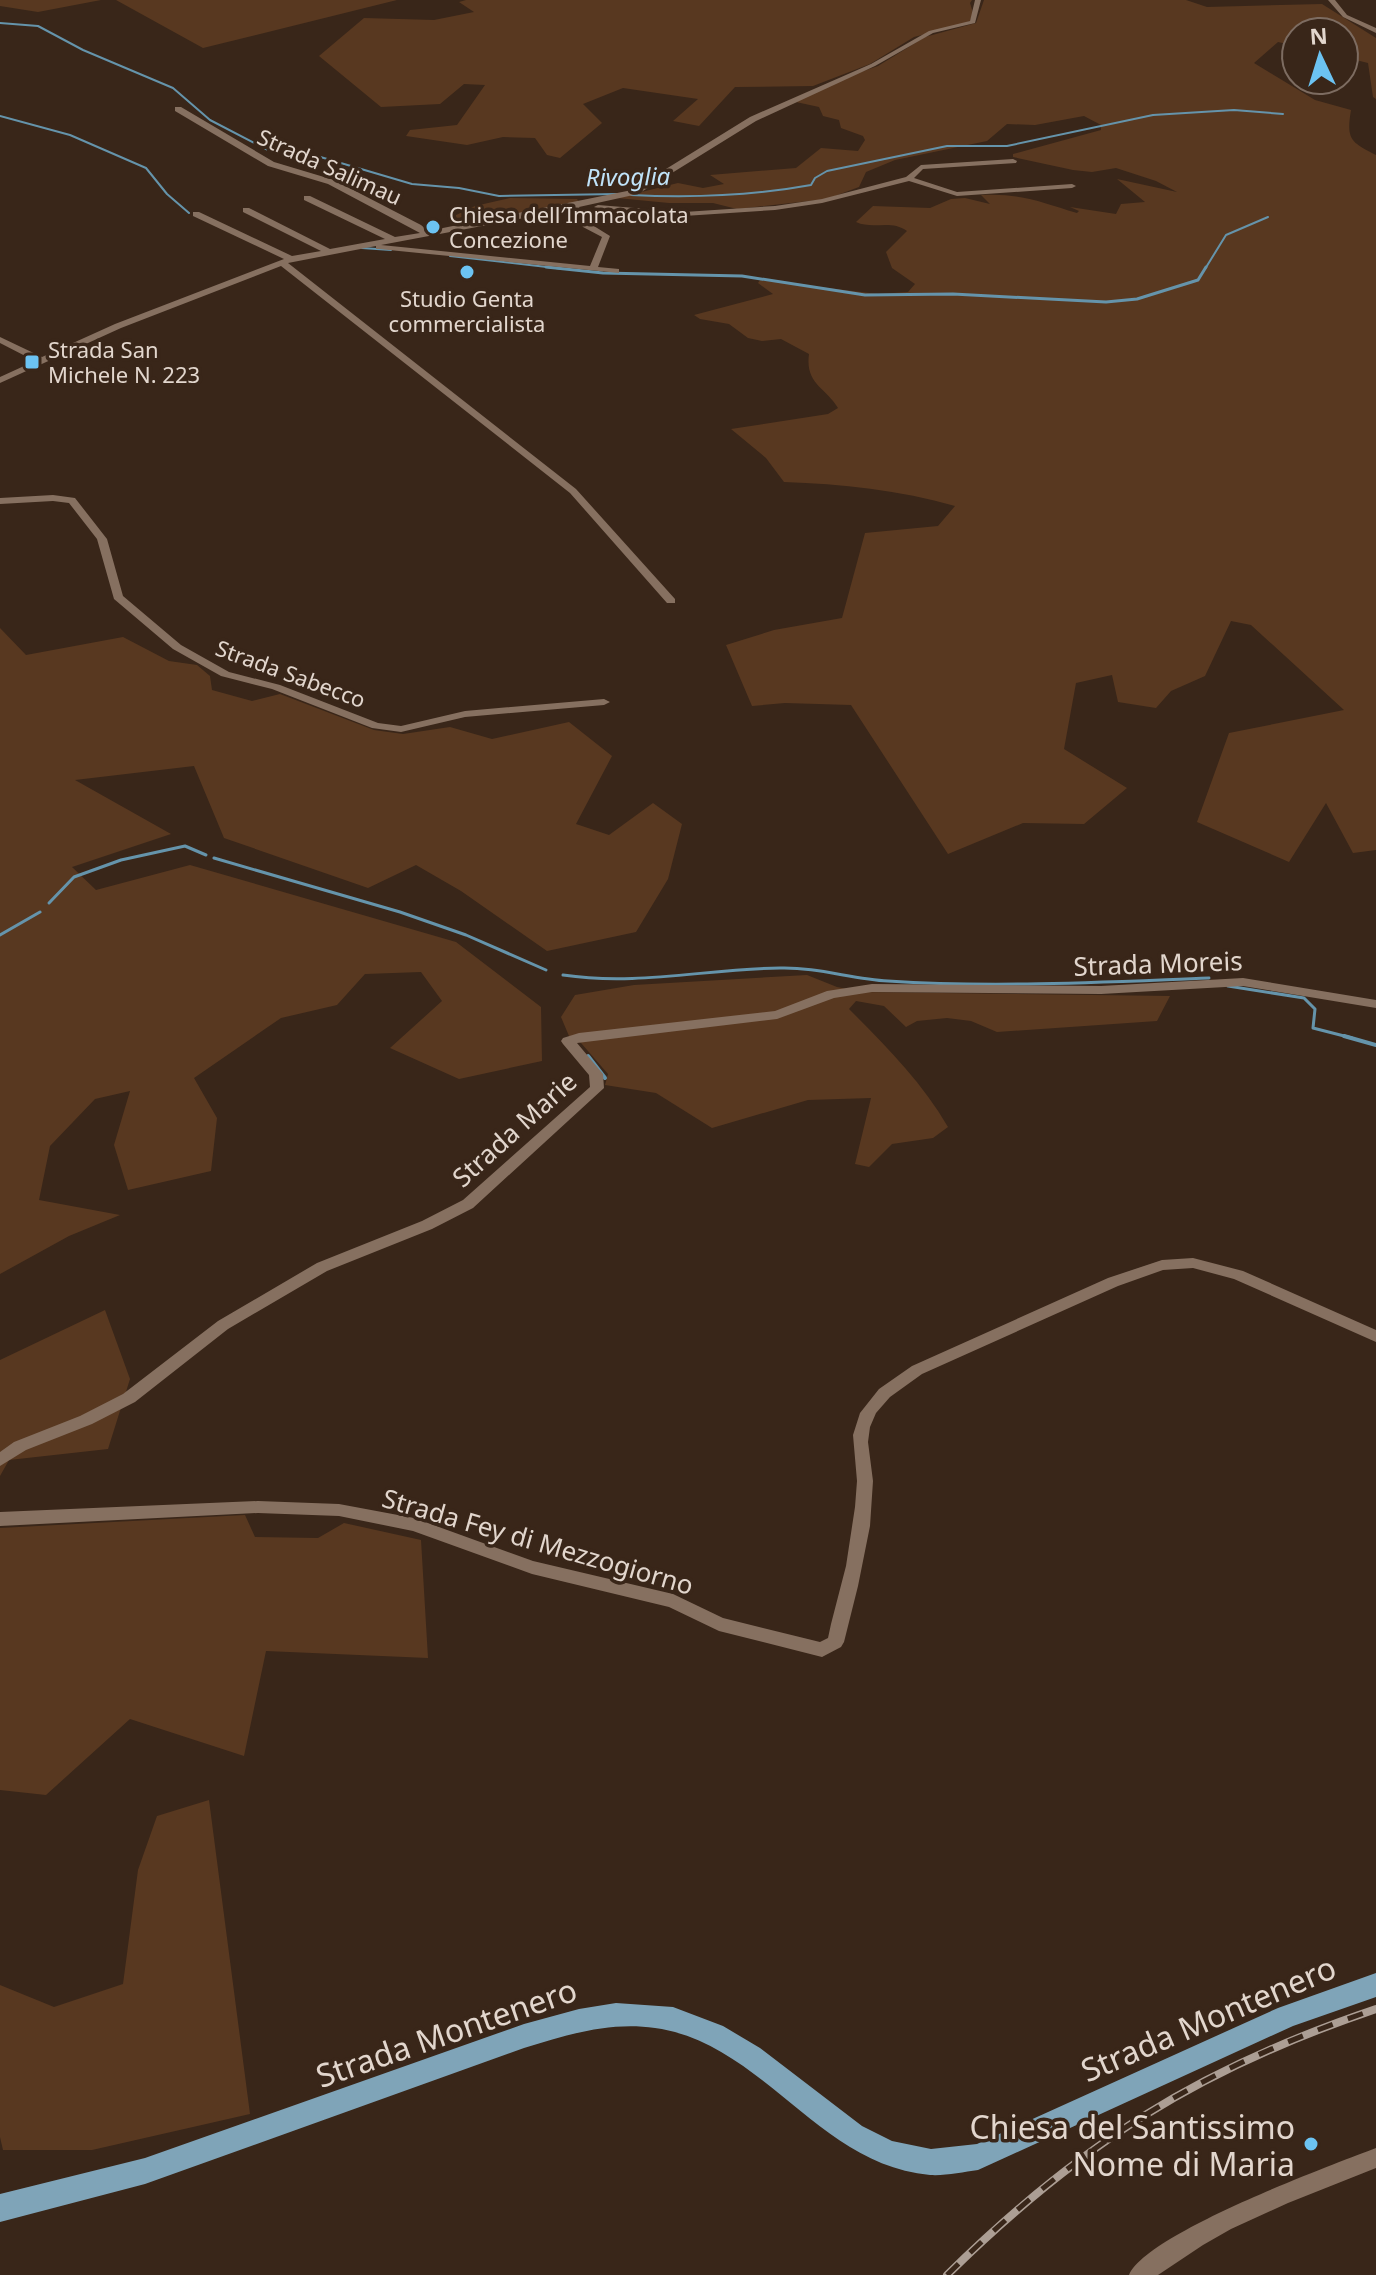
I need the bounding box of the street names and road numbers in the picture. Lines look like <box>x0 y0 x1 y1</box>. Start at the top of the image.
street label: Strada Salimau <box>253 121 407 211</box>
street label: Strada Sabecco <box>212 632 370 714</box>
street label: Strada Moreis <box>1073 942 1243 984</box>
street label: Strada Marie <box>444 1063 584 1195</box>
street label: Strada Fey di Mezzogiorno <box>378 1479 698 1603</box>
street label: Strada Montenero <box>1074 1945 1342 2091</box>
street label: Strada Montenero <box>310 1967 582 2097</box>

